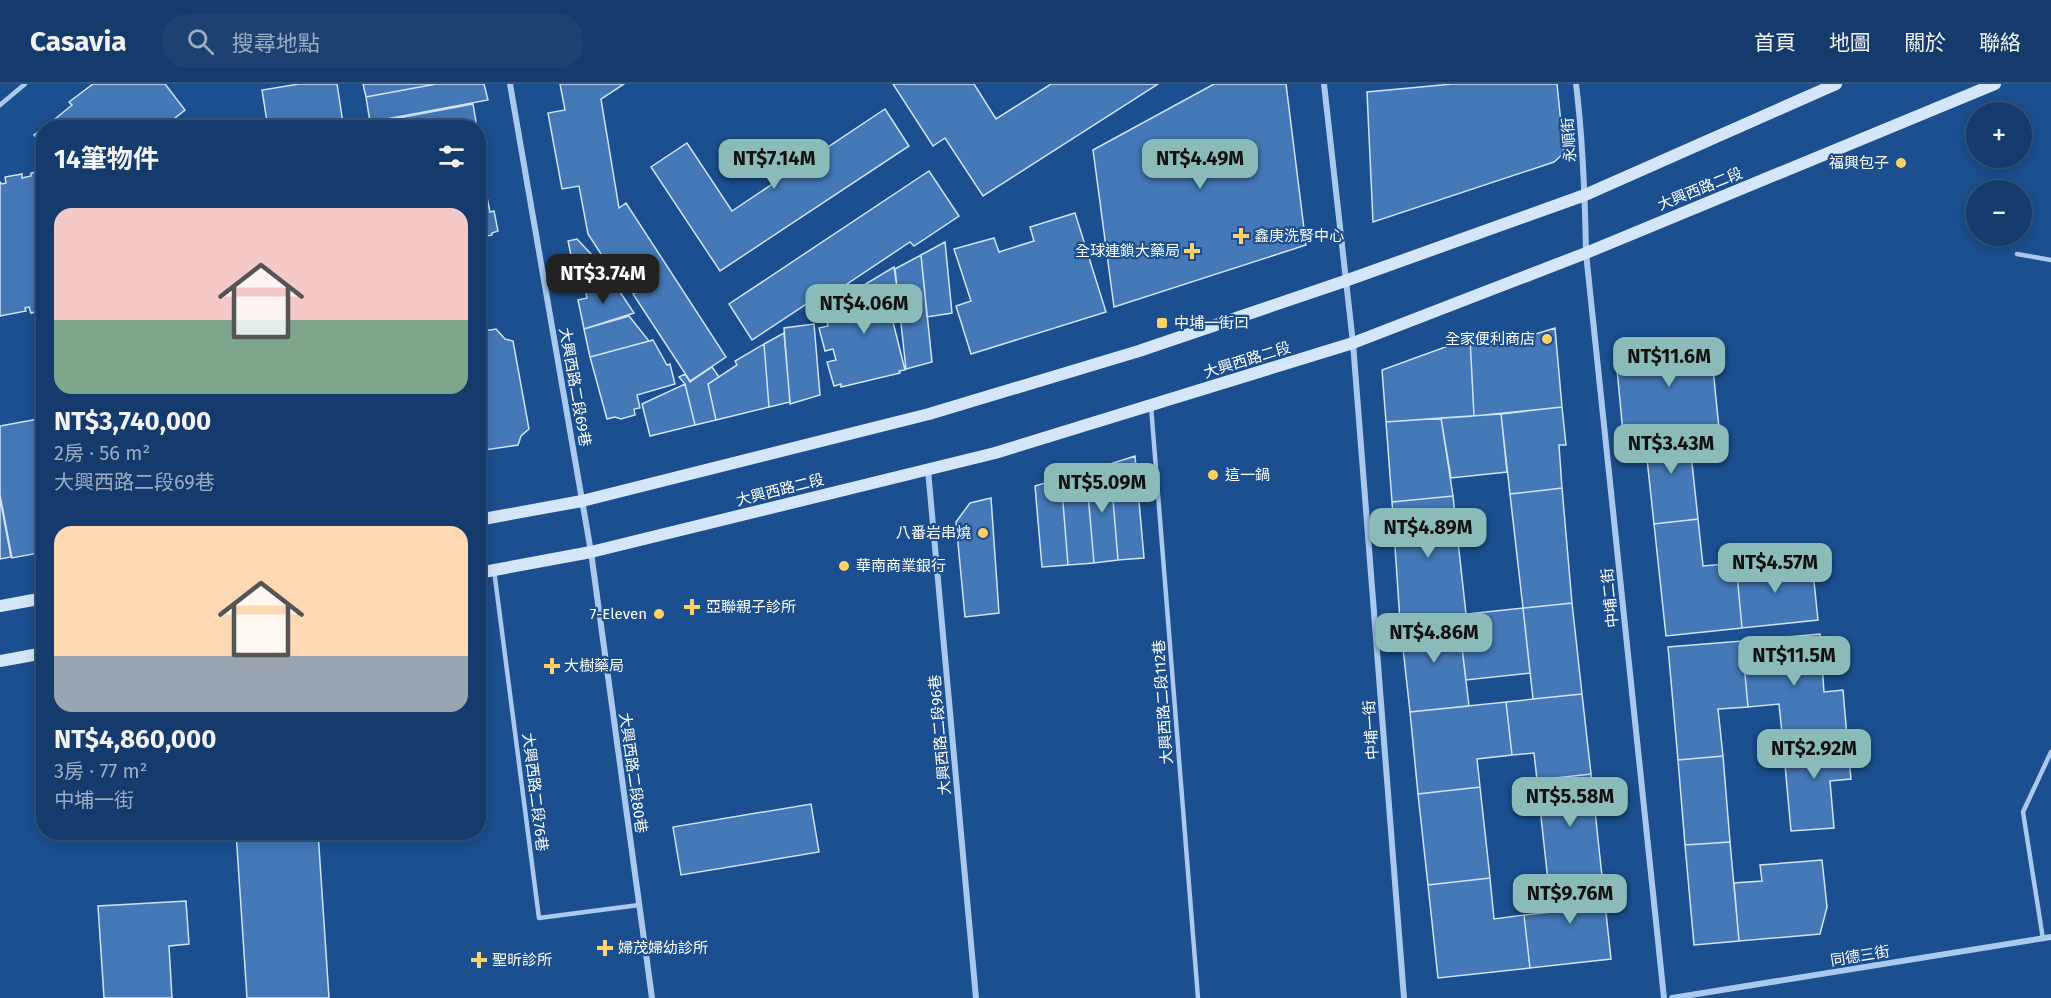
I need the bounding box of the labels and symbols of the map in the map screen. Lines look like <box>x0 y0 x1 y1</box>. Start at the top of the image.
street label: 永順街 <box>1558 117 1580 163</box>
pin: NT$7.14M <box>712 139 836 190</box>
pin: NT$4.49M <box>1138 139 1262 190</box>
place label: 福興包子 <box>1829 154 1889 172</box>
marker: 福興包子 <box>1894 156 1908 170</box>
street label: 大興西路二段 <box>1655 164 1745 214</box>
marker: 鑫庚洗腎中心 <box>1232 227 1250 245</box>
place label: 鑫庚洗腎中心 <box>1254 227 1344 245</box>
place label: 全球連鎖大藥局 <box>1075 242 1180 260</box>
marker: 全球連鎖大藥局 <box>1185 244 1199 258</box>
pin: NT$3.74M <box>541 254 665 305</box>
pin: NT$4.06M <box>802 284 926 335</box>
place label: 中埔一街口 <box>1174 314 1249 332</box>
marker: 中埔一街口 <box>1155 316 1169 330</box>
street label: 大興西路二段69巷 <box>556 326 594 448</box>
place label: 全家便利商店 <box>1445 330 1535 348</box>
marker: 全家便利商店 <box>1540 332 1554 346</box>
pin: NT$11.6M <box>1607 337 1731 388</box>
street label: 大興西路二段 <box>1201 338 1293 382</box>
pin: NT$3.43M <box>1609 424 1733 475</box>
pin: NT$5.09M <box>1040 463 1164 514</box>
place label: 這一鍋 <box>1225 466 1270 484</box>
marker: 這一鍋 <box>1206 468 1220 482</box>
street label: 大興西路二段 <box>734 470 826 510</box>
pin: NT$4.89M <box>1366 508 1490 559</box>
place label: 八番岩串燒 <box>896 524 971 542</box>
marker: 八番岩串燒 <box>976 526 990 540</box>
pin: NT$4.57M <box>1713 543 1837 594</box>
place label: 華南商業銀行 <box>856 557 946 575</box>
marker: 華南商業銀行 <box>837 559 851 573</box>
street label: 中埔二街 <box>1598 567 1622 629</box>
marker: 亞聯親子診所 <box>683 598 701 616</box>
place label: 亞聯親子診所 <box>706 598 796 616</box>
place label: 7-Eleven <box>590 605 647 623</box>
marker: 7-Eleven <box>652 607 666 621</box>
pin: NT$4.86M <box>1372 613 1496 664</box>
pin: NT$11.5M <box>1732 636 1856 687</box>
street label: 大興西路二段112巷 <box>1150 639 1176 765</box>
place label: 大樹藥局 <box>564 657 624 675</box>
marker: 大樹藥局 <box>545 659 559 673</box>
street label: 大興西路二段96巷 <box>926 674 954 796</box>
street label: 中埔一街 <box>1360 699 1382 761</box>
street label: 大興西路二段80巷 <box>616 712 650 834</box>
pin: NT$2.92M <box>1752 729 1876 780</box>
street label: 大興西路二段76巷 <box>519 732 551 852</box>
pin: NT$5.58M <box>1508 777 1632 828</box>
pin: NT$9.76M <box>1508 874 1632 925</box>
marker: 婦茂婦幼診所 <box>596 939 614 957</box>
place label: 婦茂婦幼診所 <box>618 939 708 957</box>
street label: 同德三街 <box>1829 942 1891 970</box>
marker: 聖昕診所 <box>470 951 488 969</box>
place label: 聖昕診所 <box>492 951 552 969</box>

